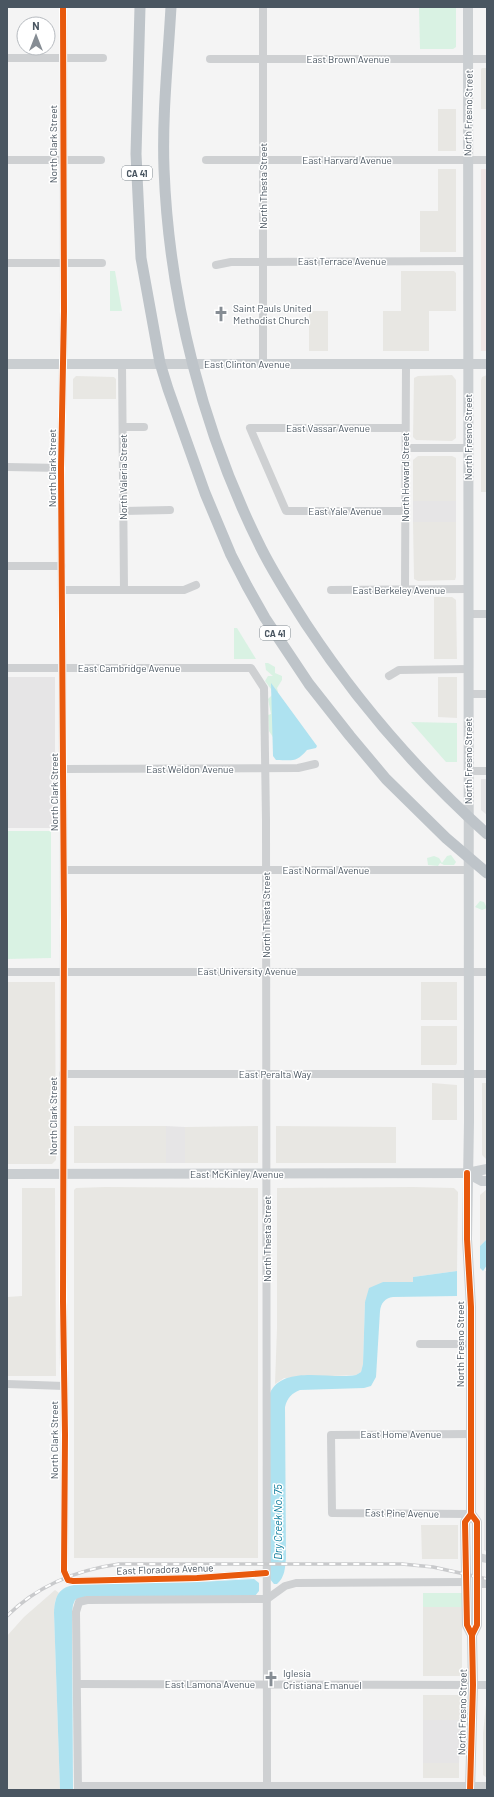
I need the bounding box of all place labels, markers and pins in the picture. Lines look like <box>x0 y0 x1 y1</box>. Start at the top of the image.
place label: Saint Pauls United Methodist Church <box>233 302 312 326</box>
church icon: Saint Pauls United Methodist Church <box>212 305 230 323</box>
place label: Iglesia Cristiana Emanuel <box>283 1667 362 1691</box>
church icon: Iglesia Cristiana Emanuel <box>262 1670 280 1688</box>

